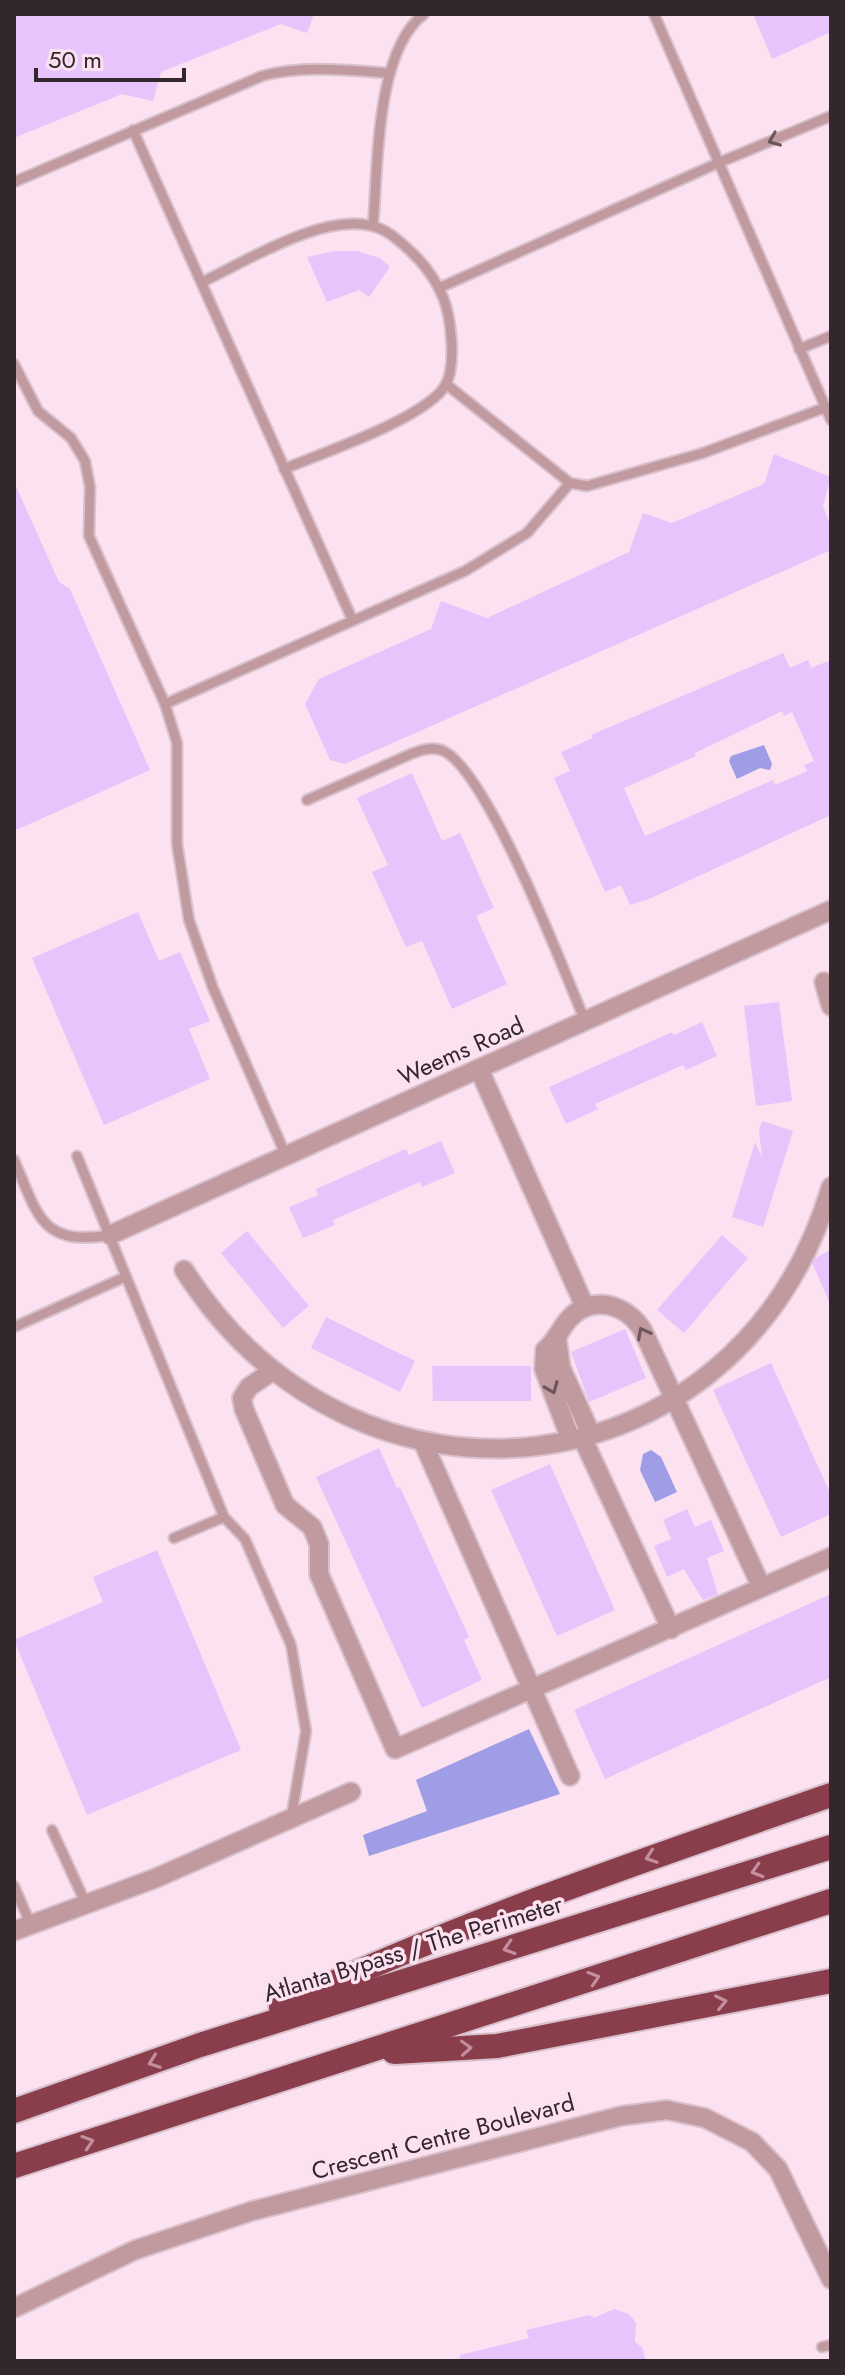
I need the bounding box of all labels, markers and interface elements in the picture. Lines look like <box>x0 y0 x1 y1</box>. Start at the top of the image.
scale bar <box>36 32 184 82</box>
text: 50 m <box>48 42 102 77</box>
one-way arrow <box>768 130 783 146</box>
street label: Weems Road <box>393 1007 529 1094</box>
one-way arrow <box>638 1327 653 1341</box>
one-way arrow <box>542 1380 558 1394</box>
one-way arrow <box>645 1848 659 1864</box>
one-way arrow <box>750 1861 764 1877</box>
street label: Atlanta Bypass / The Perimeter <box>259 1886 567 2011</box>
one-way arrow <box>502 1939 516 1955</box>
one-way arrow <box>587 1971 600 1987</box>
one-way arrow <box>714 1994 728 2011</box>
one-way arrow <box>460 2039 473 2056</box>
one-way arrow <box>148 2052 162 2068</box>
street label: Crescent Centre Boulevard <box>307 2085 578 2188</box>
one-way arrow <box>81 2135 95 2151</box>

